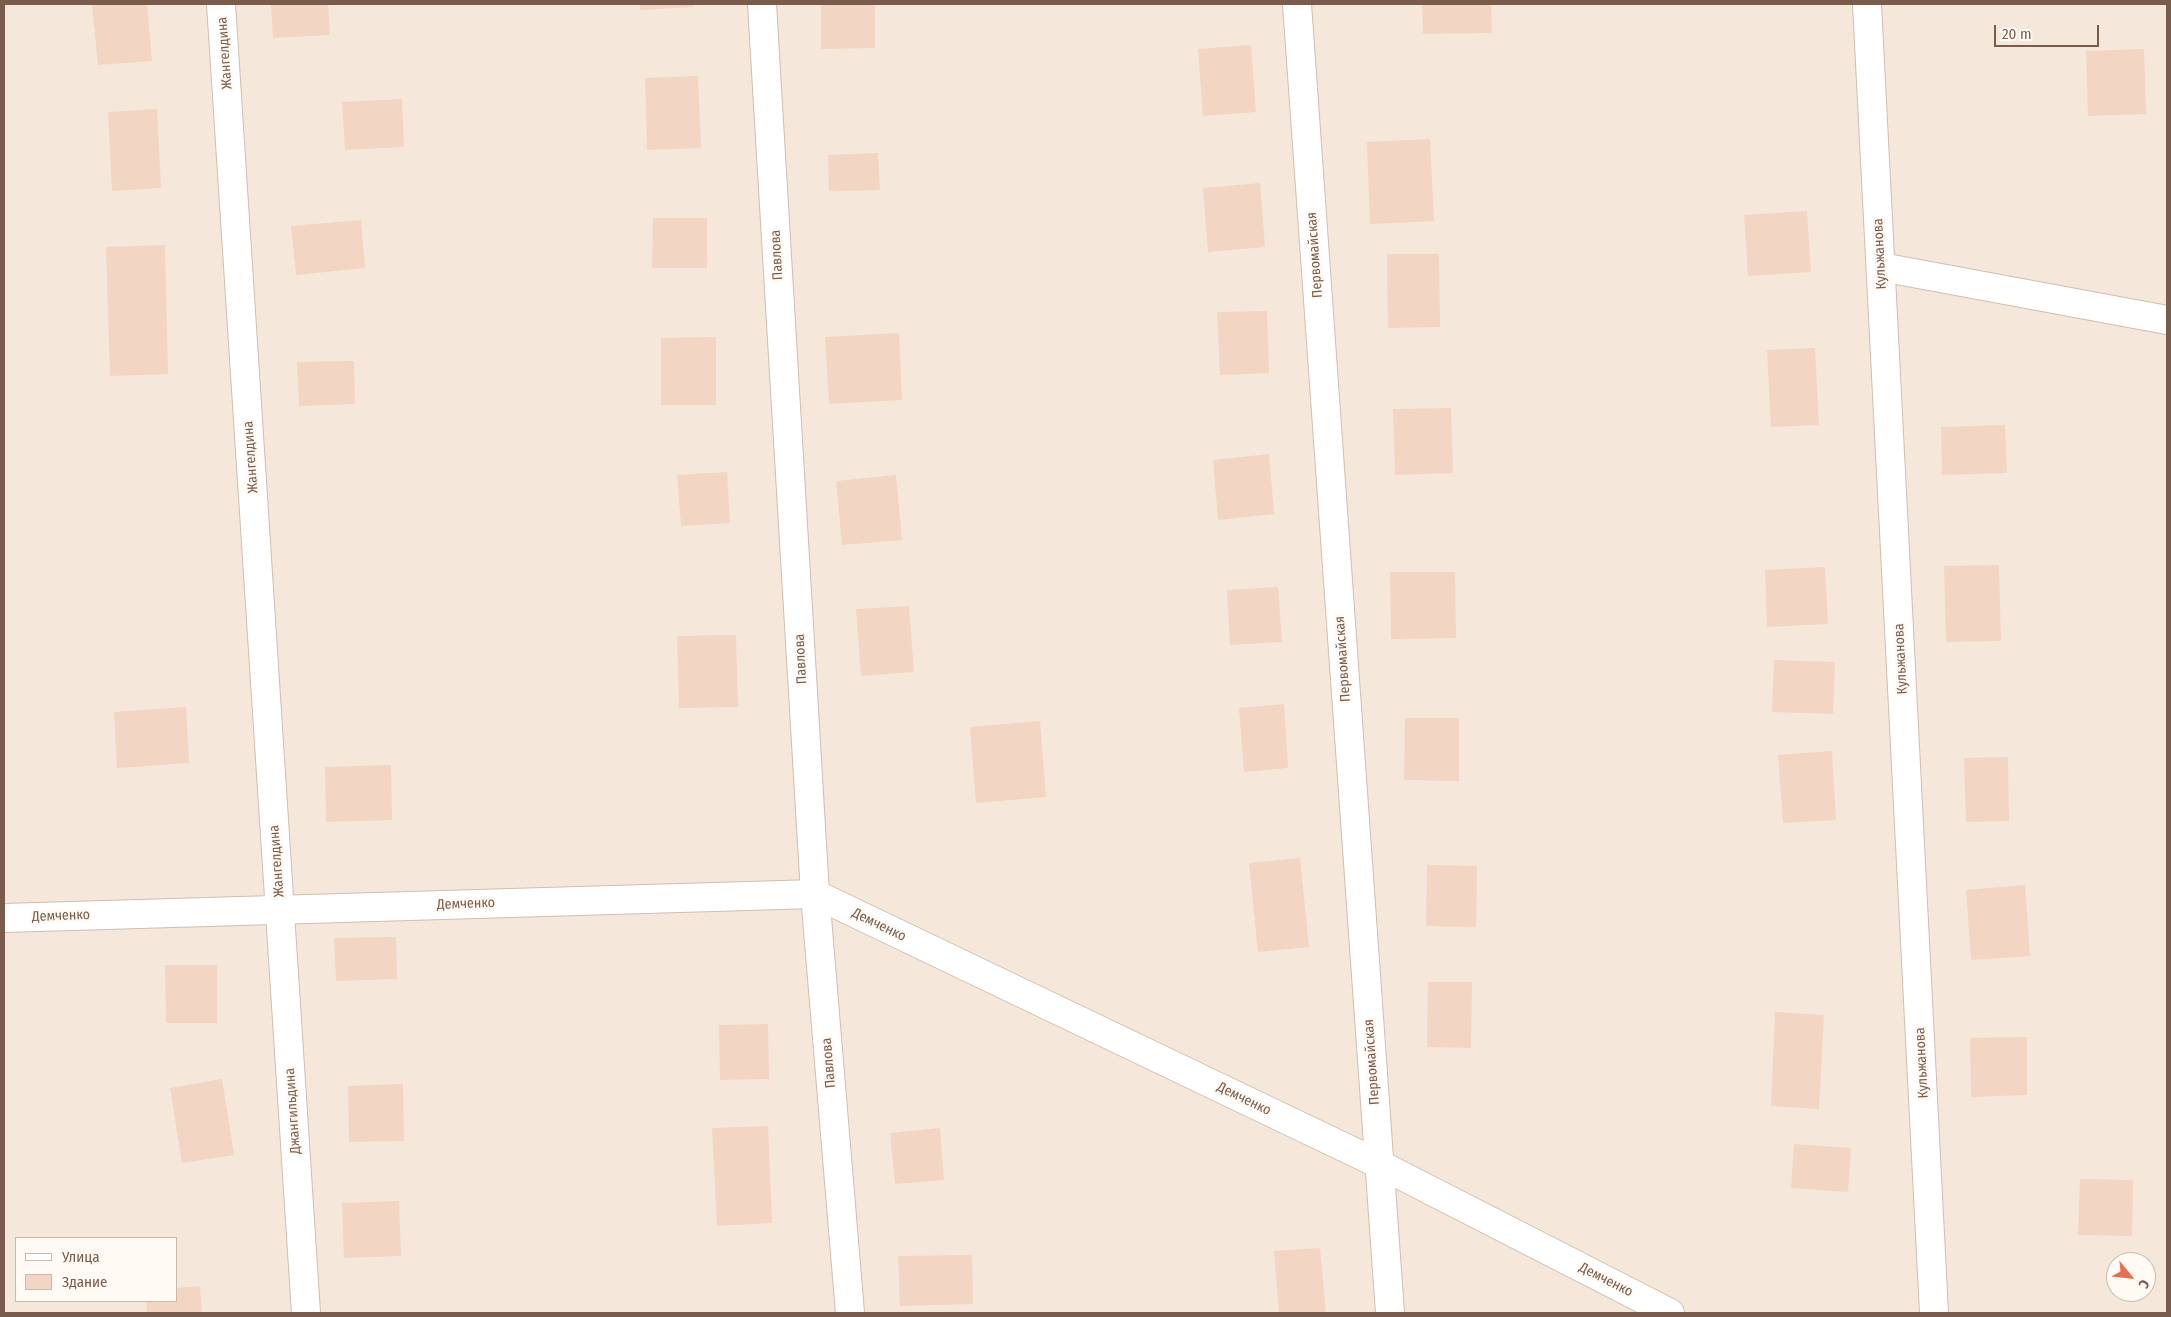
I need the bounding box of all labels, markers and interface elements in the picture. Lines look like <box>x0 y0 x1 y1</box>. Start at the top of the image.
scale bar <box>1996 15 2101 47</box>
street label: Жангелдина <box>214 16 236 90</box>
text: 20 m <box>2002 25 2032 43</box>
street label: Первомайская <box>1304 211 1326 299</box>
street label: Кульжанова <box>1870 218 1890 290</box>
street label: Павлова <box>767 229 787 281</box>
street label: Жангелдина <box>240 420 262 494</box>
street label: Первомайская <box>1332 615 1354 703</box>
street label: Кульжанова <box>1891 623 1911 695</box>
street label: Павлова <box>791 633 811 685</box>
street label: Жангелдина <box>266 824 288 898</box>
street label: Демченко <box>437 895 495 913</box>
street label: Демченко <box>849 905 909 945</box>
street label: Демченко <box>32 907 90 925</box>
street label: Первомайская <box>1361 1018 1383 1106</box>
street label: Кульжанова <box>1912 1027 1932 1099</box>
street label: Павлова <box>818 1037 840 1089</box>
street label: Джангильдина <box>282 1067 304 1155</box>
street label: Демченко <box>1214 1079 1274 1119</box>
legend <box>15 1237 178 1302</box>
text: Улица <box>62 1248 100 1266</box>
north arrow <box>2106 1252 2156 1302</box>
street label: Демченко <box>1576 1259 1636 1301</box>
text: Здание <box>62 1273 108 1291</box>
text: С <box>2135 1277 2153 1291</box>

